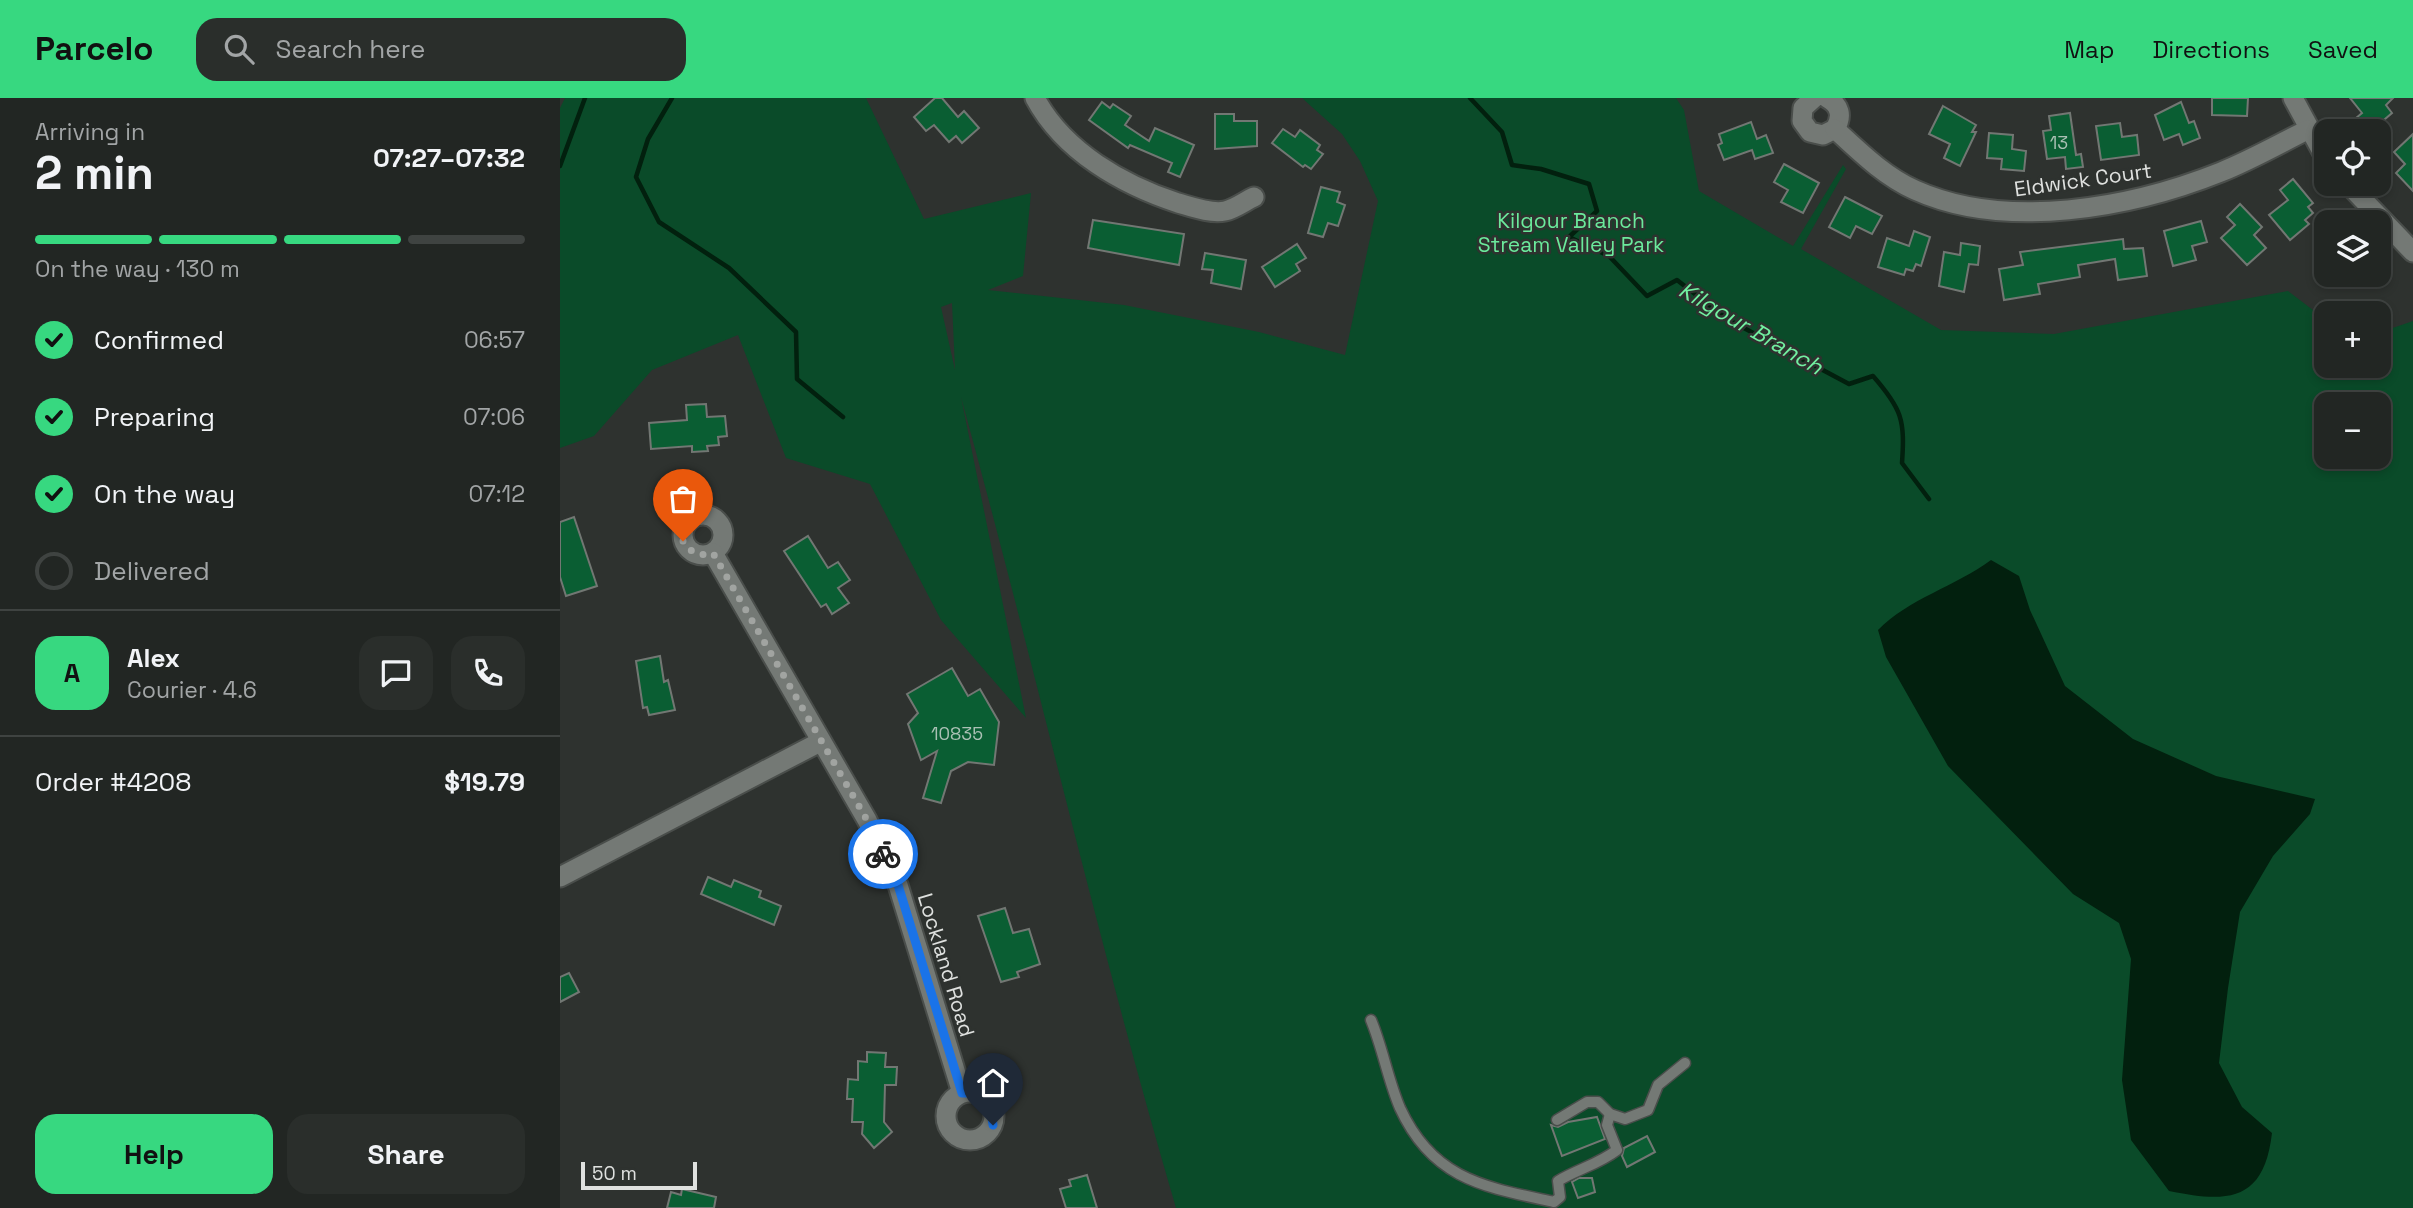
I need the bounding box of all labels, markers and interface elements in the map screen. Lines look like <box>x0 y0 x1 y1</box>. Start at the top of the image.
search box <box>196 18 686 81</box>
text: Parcelo <box>35 28 154 70</box>
icon: search <box>220 30 258 68</box>
text: Search here <box>276 32 425 66</box>
text: Map <box>2064 34 2114 65</box>
text: Directions <box>2152 34 2270 65</box>
text: Saved <box>2308 34 2378 65</box>
text: Arriving in <box>35 117 145 147</box>
map controls <box>2314 119 2391 469</box>
button: locate <box>2314 119 2391 196</box>
house number: 13 <box>2050 131 2068 154</box>
text: 07:27–07:32 <box>373 141 525 175</box>
text: 2 min <box>35 144 154 202</box>
street label: Eldwick Court <box>2012 156 2153 203</box>
park label: Kilgour Branch Stream Valley Park <box>1478 207 1664 258</box>
button: layers <box>2314 210 2391 287</box>
text: On the way · 130 m <box>35 254 240 284</box>
water label: Kilgour Branch <box>1674 275 1829 382</box>
button: + <box>2314 301 2391 378</box>
icon: check <box>35 321 73 359</box>
text: Confirmed <box>94 323 224 357</box>
text: 06:57 <box>464 325 525 355</box>
button: − <box>2314 392 2391 469</box>
icon: check <box>35 398 73 436</box>
text: Preparing <box>94 400 215 434</box>
text: 07:06 <box>463 402 525 432</box>
pin <box>653 469 713 541</box>
icon: check <box>35 475 73 513</box>
text: On the way <box>94 477 235 511</box>
text: 07:12 <box>468 479 525 509</box>
icon: bag <box>664 480 702 518</box>
text: Delivered <box>94 554 210 588</box>
button: chat <box>359 636 433 710</box>
button: phone <box>451 636 525 710</box>
text: Alex <box>127 641 180 675</box>
text: A <box>64 656 80 690</box>
text: Courier · 4.6 <box>127 675 257 705</box>
house number: 10835 <box>931 722 983 745</box>
text: Order #4208 <box>35 765 191 799</box>
text: $19.79 <box>444 765 525 799</box>
courier <box>848 819 918 889</box>
icon: bike <box>864 835 902 873</box>
street label: Lockland Road <box>912 890 981 1040</box>
pin <box>963 1053 1023 1125</box>
icon: home <box>974 1064 1012 1102</box>
button: Help <box>35 1114 273 1194</box>
button: Share <box>287 1114 525 1194</box>
scale bar <box>581 1159 696 1191</box>
text: 50 m <box>592 1161 637 1186</box>

